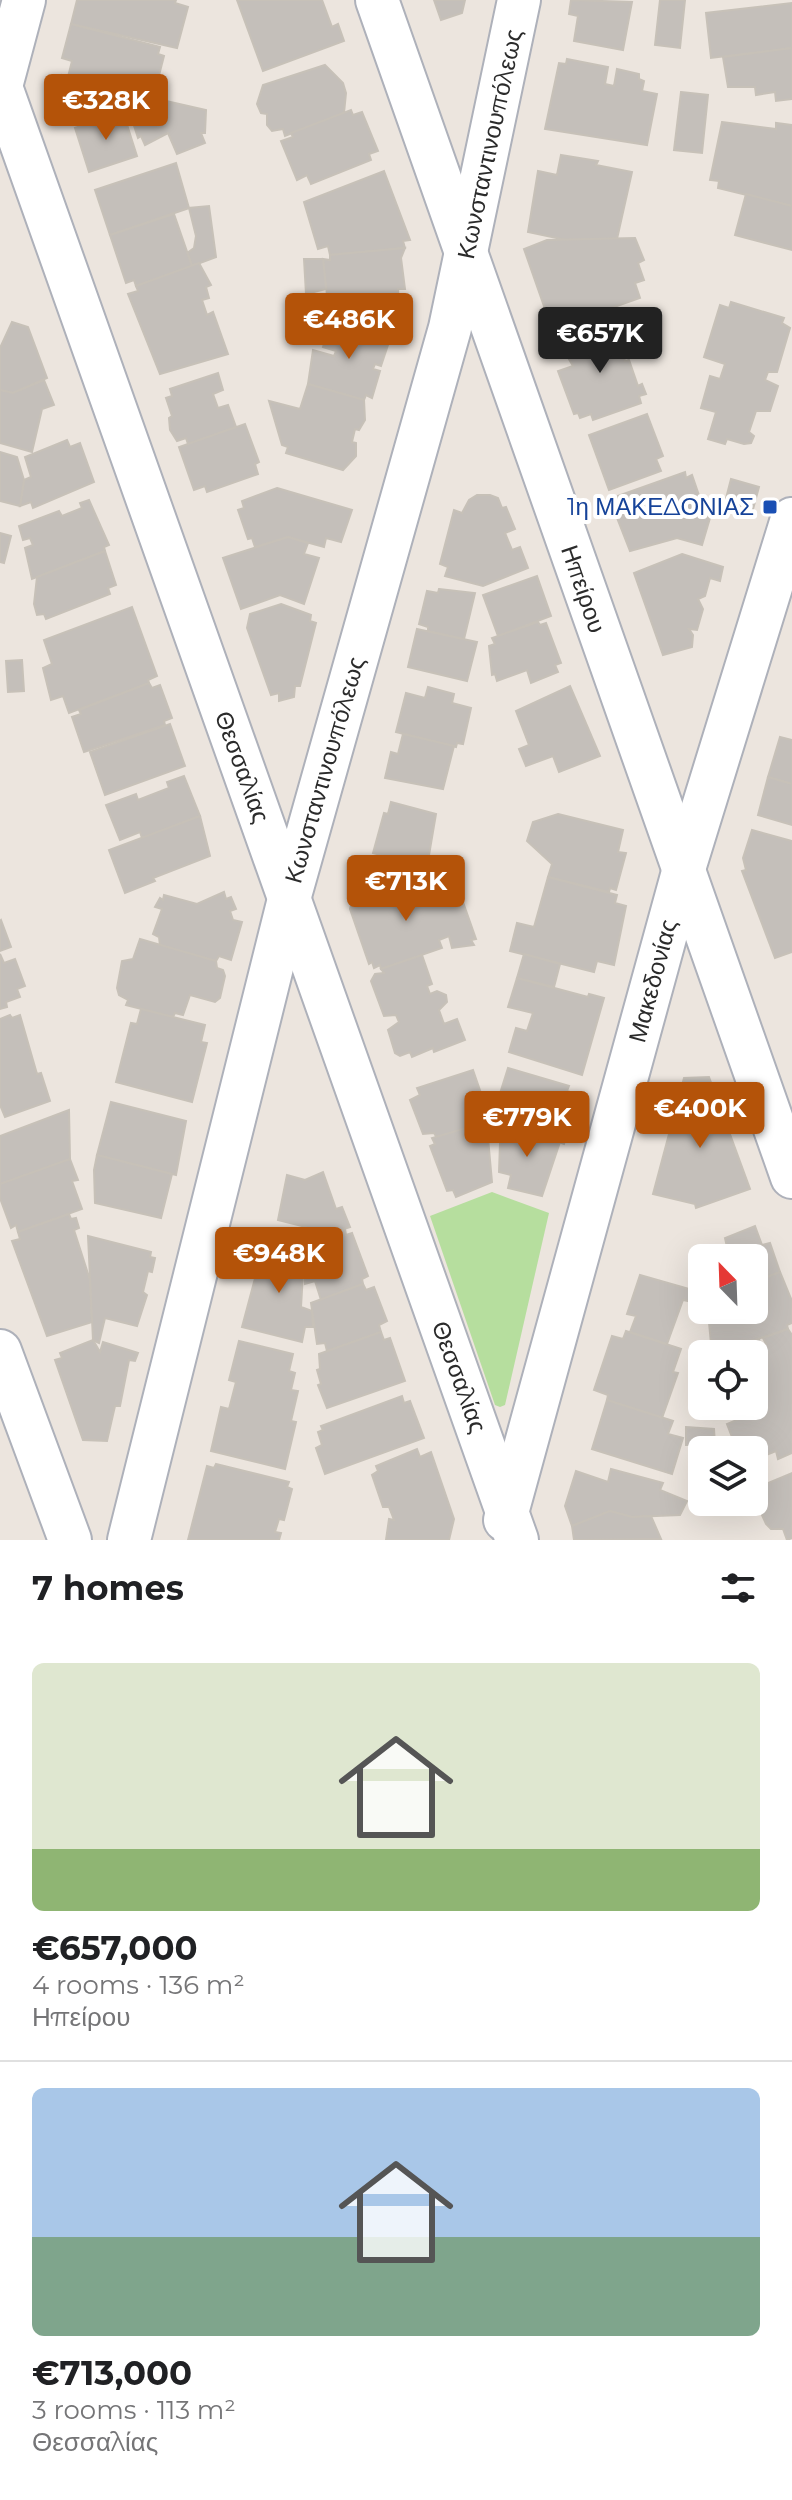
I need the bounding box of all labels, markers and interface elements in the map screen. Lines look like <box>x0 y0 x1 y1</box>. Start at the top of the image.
street label: Κωνσταντινουπόλεως <box>451 26 528 261</box>
pin: €328K <box>50 74 162 142</box>
text: €328K <box>62 84 150 116</box>
pin: €486K <box>293 293 405 361</box>
text: €486K <box>303 303 395 335</box>
pin: €657K <box>544 307 656 375</box>
text: €657K <box>556 317 644 349</box>
place label: 1η ΜΑΚΕΔΟΝΙΑΣ <box>567 492 754 521</box>
marker: 1η ΜΑΚΕΔΟΝΙΑΣ <box>761 498 779 516</box>
street label: Ηπείρου <box>555 541 612 636</box>
street label: Κωνσταντινουπόλεως <box>278 653 371 886</box>
street label: Θεσσαλίας <box>209 707 276 827</box>
pin: €713K <box>350 855 462 923</box>
text: €713K <box>365 865 447 897</box>
street label: Μακεδονίας <box>622 916 683 1045</box>
pin: €400K <box>644 1082 756 1150</box>
pin: €779K <box>471 1091 583 1159</box>
text: €400K <box>653 1092 747 1124</box>
text: €779K <box>482 1101 572 1133</box>
pin: €948K <box>223 1227 335 1295</box>
text: €948K <box>233 1237 325 1269</box>
north arrow <box>688 1244 768 1324</box>
map controls <box>688 1244 768 1516</box>
street label: Θεσσαλίας <box>426 1317 493 1437</box>
button: locate <box>688 1340 768 1420</box>
button: layers <box>688 1436 768 1516</box>
icon: filters <box>716 1566 760 1610</box>
text: 7 homes <box>32 1567 184 1609</box>
icon: home <box>324 1715 468 1859</box>
text: €657,000 <box>32 1927 198 1969</box>
text: 4 rooms · 136 m² <box>32 1969 245 2001</box>
text: Ηπείρου <box>32 2001 130 2033</box>
icon: home <box>324 2140 468 2284</box>
text: €713,000 <box>32 2352 192 2394</box>
text: 3 rooms · 113 m² <box>32 2394 236 2426</box>
text: Θεσσαλίας <box>32 2426 158 2458</box>

